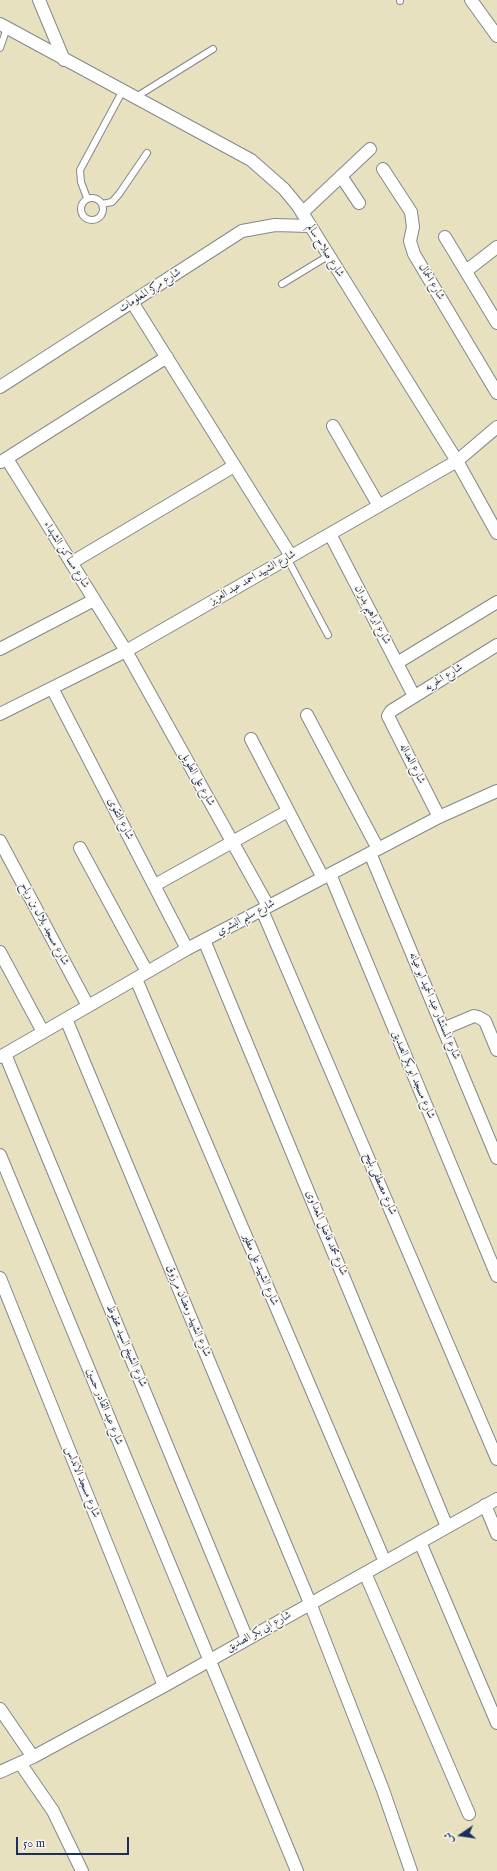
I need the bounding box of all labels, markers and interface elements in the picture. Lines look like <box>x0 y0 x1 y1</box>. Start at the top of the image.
street label: شارع صلاح سالم <box>303 222 347 280</box>
street label: شارع الحمال <box>415 261 447 303</box>
street label: شارع مركز المعلومات <box>116 266 184 316</box>
street label: شارع مساكن الشهداء <box>40 519 92 591</box>
street label: شارع الشهيد احمد عبد العزيز <box>208 548 298 608</box>
street label: شارع ابراهيم بدران <box>351 583 393 647</box>
street label: شارع الحريه <box>423 661 465 695</box>
street label: شارع العداله <box>396 742 428 786</box>
street label: شارع على الطويل <box>177 749 217 809</box>
street label: شارع التقوى <box>104 796 136 842</box>
street label: شارع مسجد بلال بن رباح <box>17 880 71 968</box>
street label: شارع سليم البشري <box>215 897 277 939</box>
street label: شارع المستشار عبد الحميد ابو عيانه <box>405 951 463 1061</box>
street label: شارع مسجد ابو بكر الصديق <box>389 1029 437 1121</box>
street label: شارع مصطفى بليح <box>361 1151 399 1217</box>
street label: شارع محمد فاضل المعداوى <box>302 1189 350 1277</box>
street label: شارع الشهيد على مطير <box>239 1233 281 1307</box>
street label: شارع الشهيد رمضان مرزوق <box>163 1263 213 1359</box>
street label: شارع الشيخ السيد محفوظ <box>103 1303 149 1389</box>
street label: شارع عبد القادر حسين <box>83 1367 125 1447</box>
street label: شارع مسجد الاندلس <box>62 1444 102 1520</box>
street label: شارع ابى بكر الصديق <box>224 1609 294 1655</box>
north arrow <box>441 1815 481 1855</box>
scale bar <box>18 1829 131 1855</box>
text: ش <box>441 1831 457 1845</box>
text: 50 m <box>23 1836 45 1851</box>

